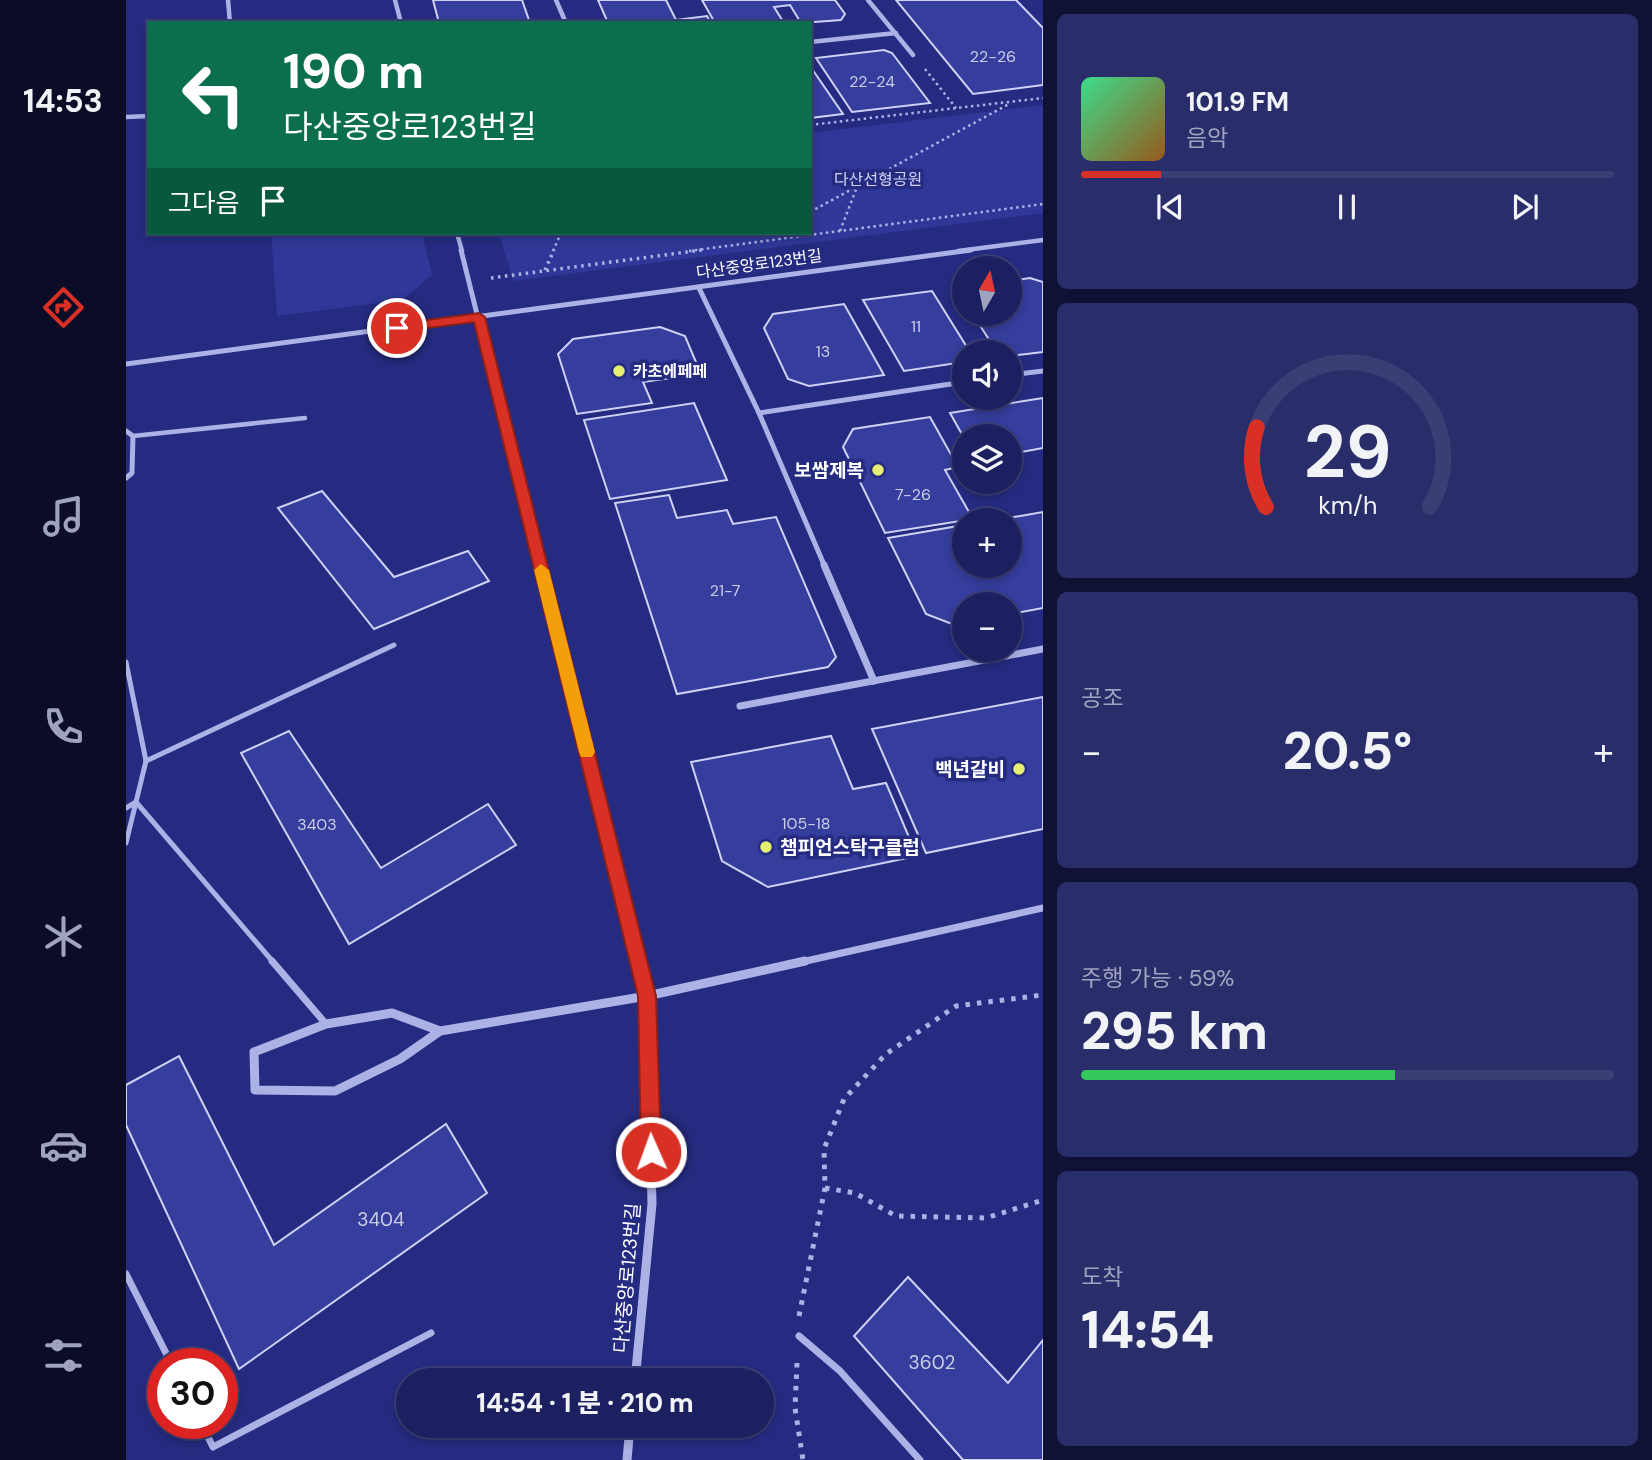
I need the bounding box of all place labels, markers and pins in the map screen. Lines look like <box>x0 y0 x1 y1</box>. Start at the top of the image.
pin <box>367 298 427 358</box>
place label: 카초에페페 <box>633 361 707 382</box>
marker: 카초에페페 <box>611 363 627 379</box>
place label: 보쌈제복 <box>794 458 864 483</box>
marker: 보쌈제복 <box>870 462 886 478</box>
place label: 백년갈비 <box>935 757 1005 782</box>
marker: 백년갈비 <box>1011 761 1027 777</box>
place label: 챔피언스탁구클럽 <box>780 835 920 860</box>
marker: 챔피언스탁구클럽 <box>758 839 774 855</box>

